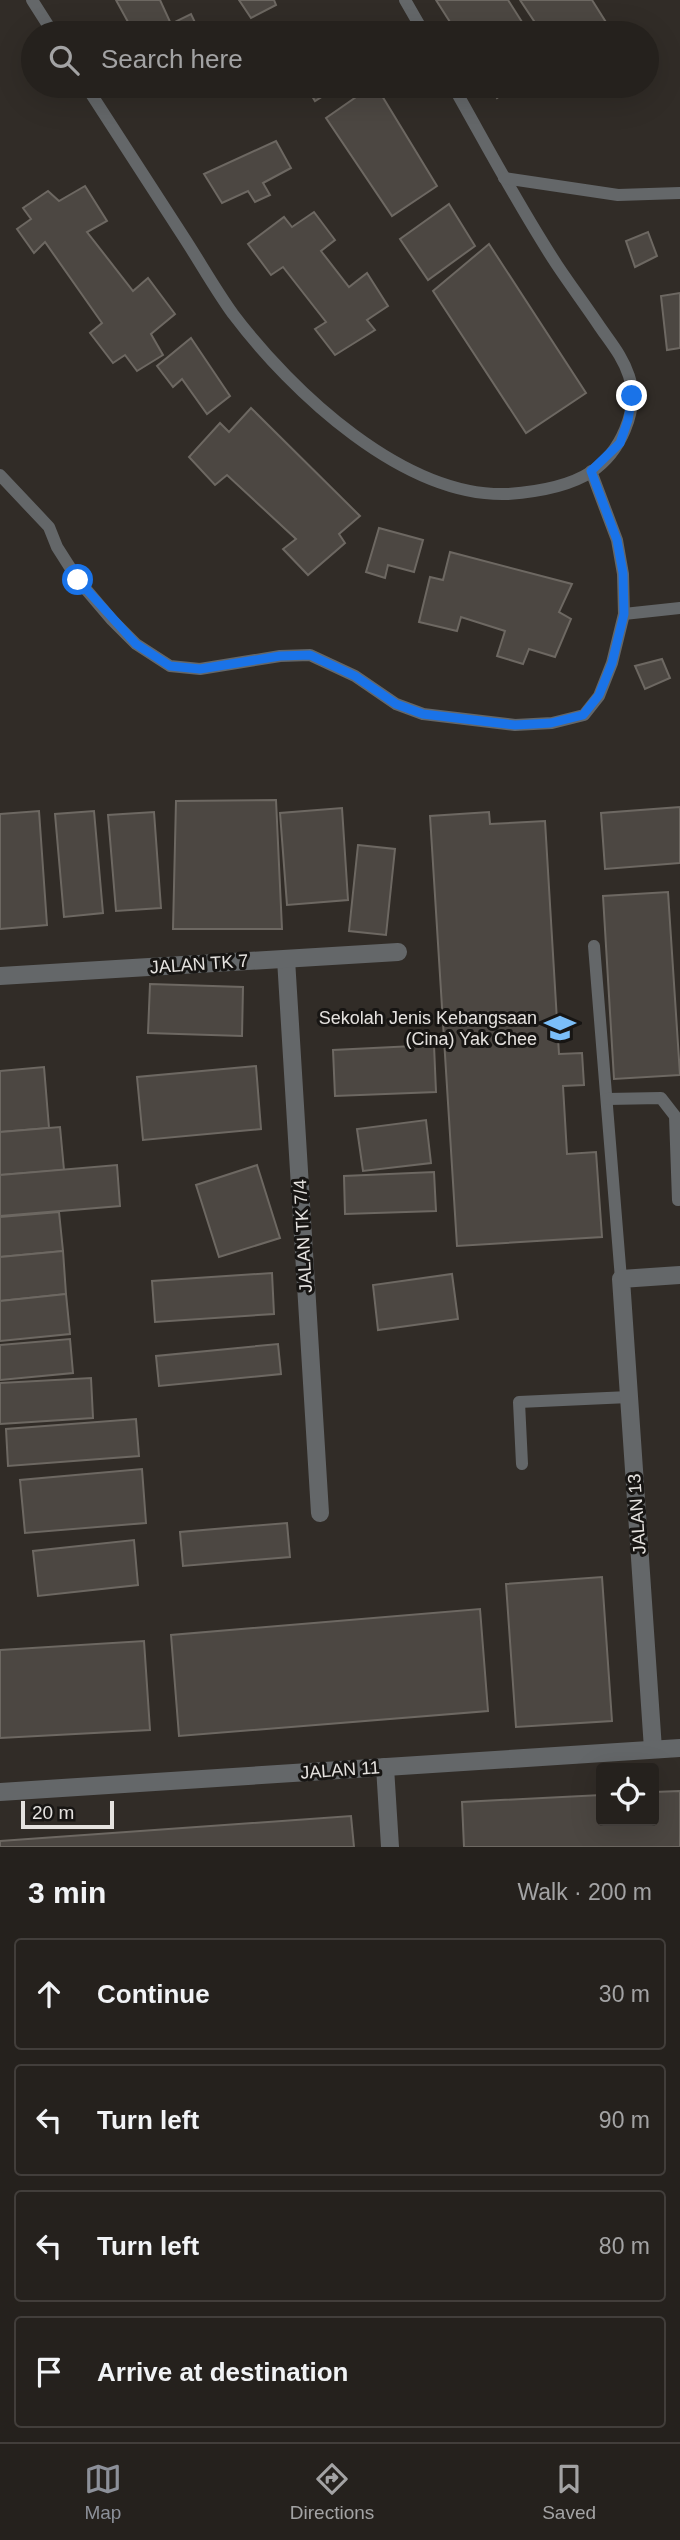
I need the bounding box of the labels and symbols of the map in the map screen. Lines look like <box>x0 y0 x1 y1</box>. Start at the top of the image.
route end <box>616 380 647 411</box>
route start <box>62 564 93 595</box>
street label: JALAN TK 7 <box>149 951 249 977</box>
place label: Sekolah Jenis Kebangsaan (Cina) Yak Chee <box>319 1008 537 1049</box>
school or university icon: Sekolah Jenis Kebangsaan (Cina) Yak Chee <box>543 1011 577 1045</box>
street label: JALAN TK 7/4 <box>290 1179 316 1293</box>
street label: JALAN 13 <box>624 1473 650 1555</box>
street label: JALAN 11 <box>300 1757 380 1783</box>
scale bar <box>21 1798 114 1830</box>

